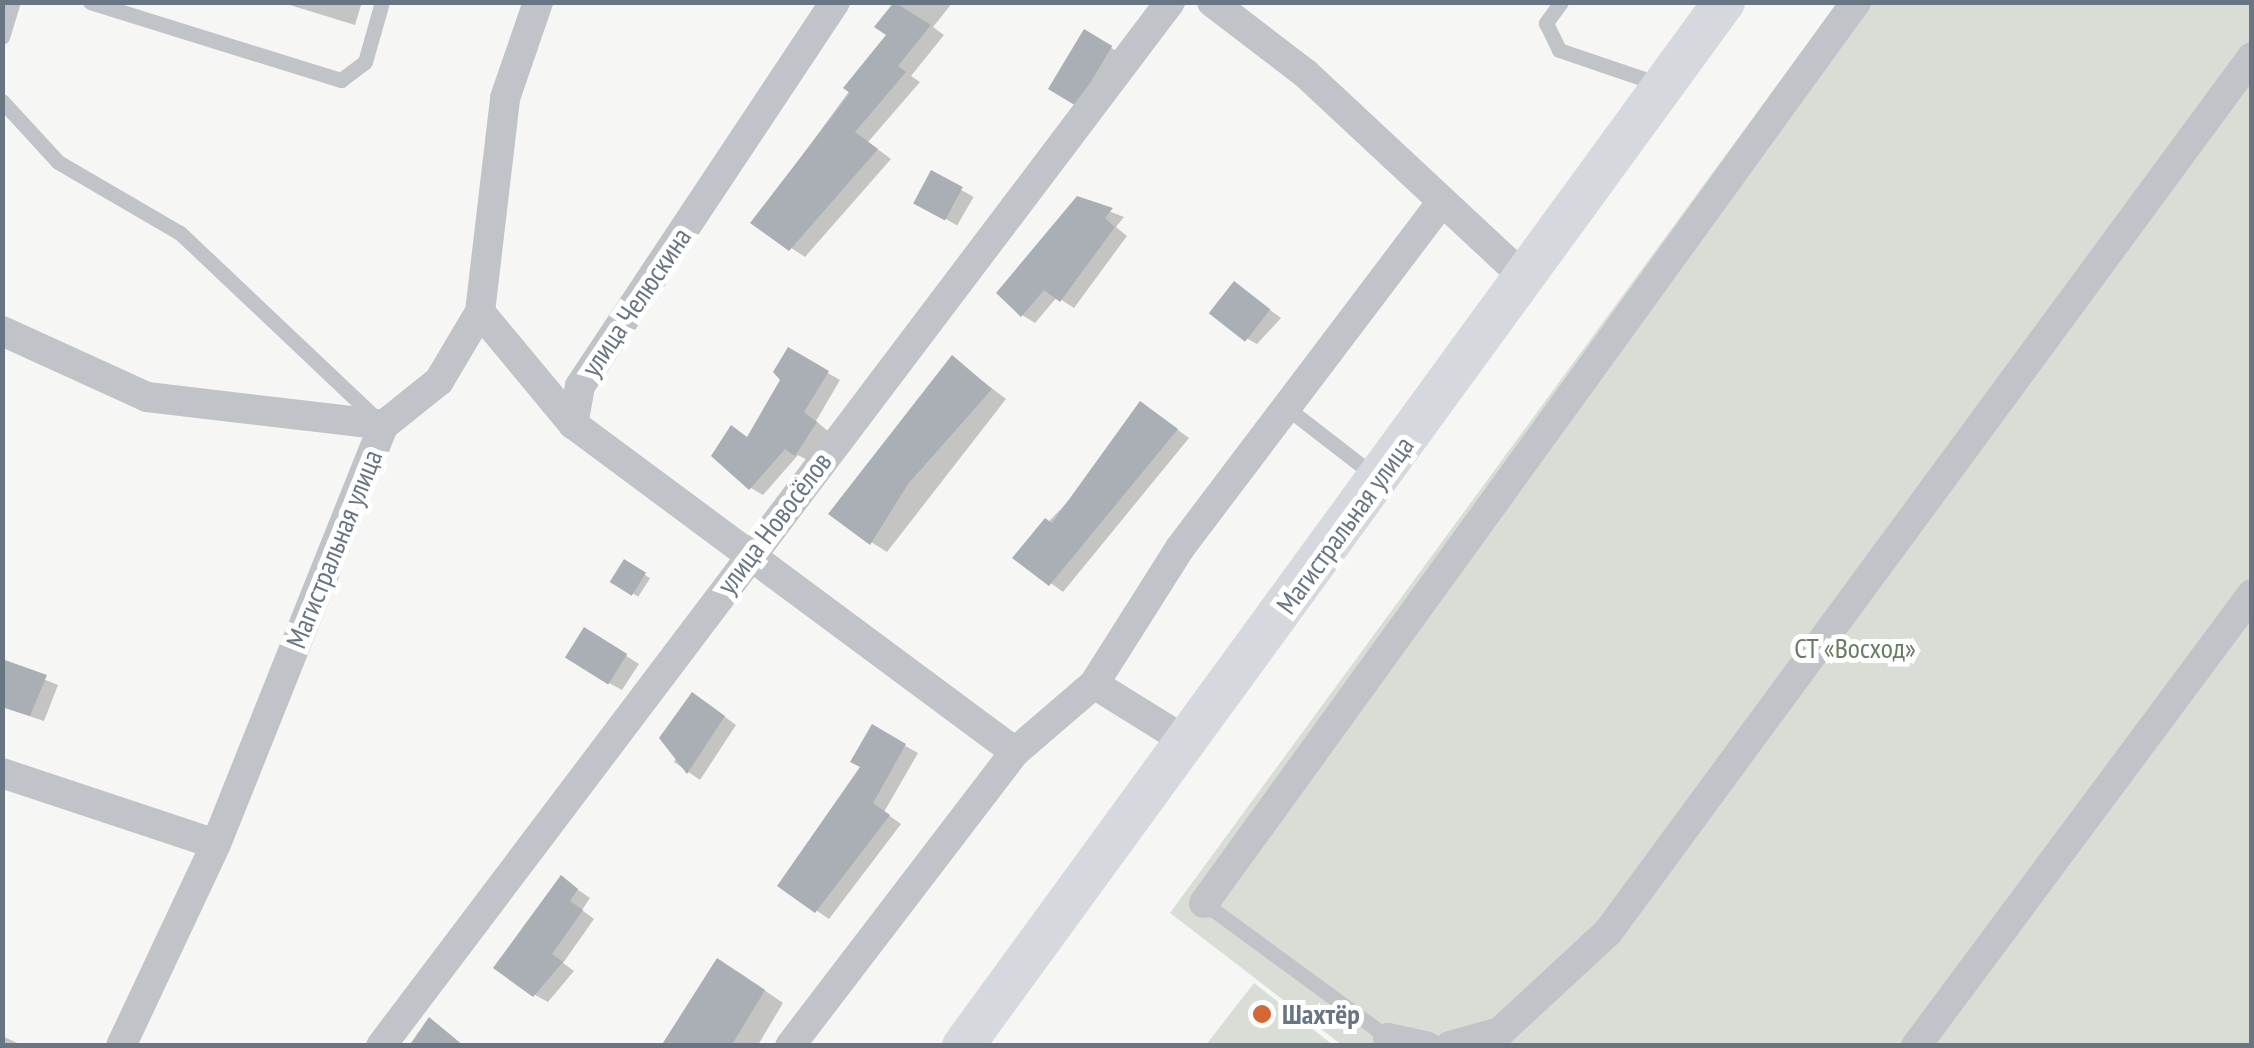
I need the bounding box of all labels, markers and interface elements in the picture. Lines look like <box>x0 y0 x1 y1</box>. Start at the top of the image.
street label: улица Челюскина <box>574 221 698 383</box>
street label: Магистральная улица <box>1269 430 1421 620</box>
street label: Магистральная улица <box>279 445 389 653</box>
street label: улица Новосёлов <box>710 445 838 601</box>
park label: СТ «Восход» <box>1794 631 1916 665</box>
place label: Шахтёр <box>1282 997 1360 1031</box>
marker: Шахтёр <box>1251 1003 1273 1025</box>

